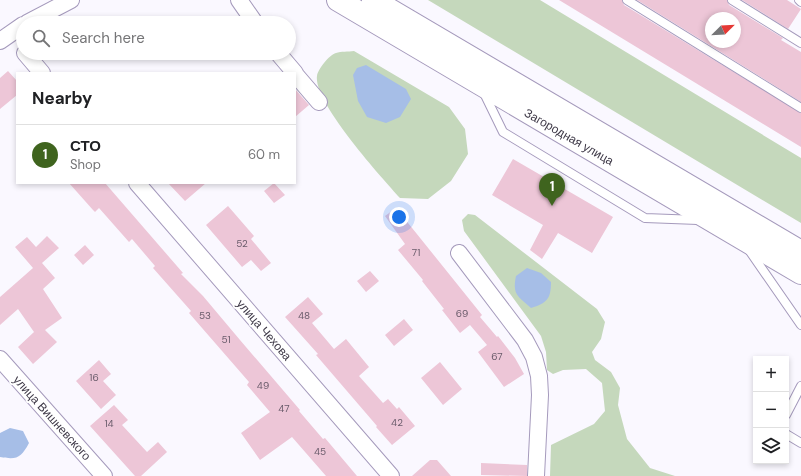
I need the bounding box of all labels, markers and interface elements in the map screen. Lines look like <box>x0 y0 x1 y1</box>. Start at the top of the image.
north arrow <box>705 12 741 48</box>
search box <box>16 16 296 60</box>
icon: search <box>30 27 52 49</box>
text: Search here <box>62 28 145 48</box>
text: Nearby <box>32 87 92 109</box>
street label: Загородная улица <box>521 105 617 169</box>
text: СТО <box>70 136 101 156</box>
text: 1 <box>43 146 47 163</box>
text: 60 m <box>248 146 280 163</box>
text: Shop <box>70 156 101 173</box>
pin: 1 <box>539 173 565 206</box>
your location <box>389 207 409 227</box>
house number: 52 <box>236 237 248 250</box>
house number: 71 <box>412 246 420 259</box>
street label: улица Чехова <box>233 296 295 364</box>
house number: 69 <box>456 307 468 320</box>
house number: 53 <box>199 309 211 322</box>
house number: 48 <box>298 309 310 322</box>
house number: 51 <box>221 333 231 346</box>
house number: 67 <box>491 350 503 363</box>
map controls <box>753 356 789 464</box>
button: + <box>753 356 789 392</box>
house number: 16 <box>89 371 99 384</box>
street label: улица Вишневского <box>10 372 95 464</box>
house number: 49 <box>257 379 269 392</box>
button: − <box>753 392 789 428</box>
house number: 47 <box>278 402 290 415</box>
house number: 42 <box>391 416 403 429</box>
house number: 14 <box>104 417 114 430</box>
button: layers <box>753 428 789 464</box>
house number: 45 <box>314 445 326 458</box>

